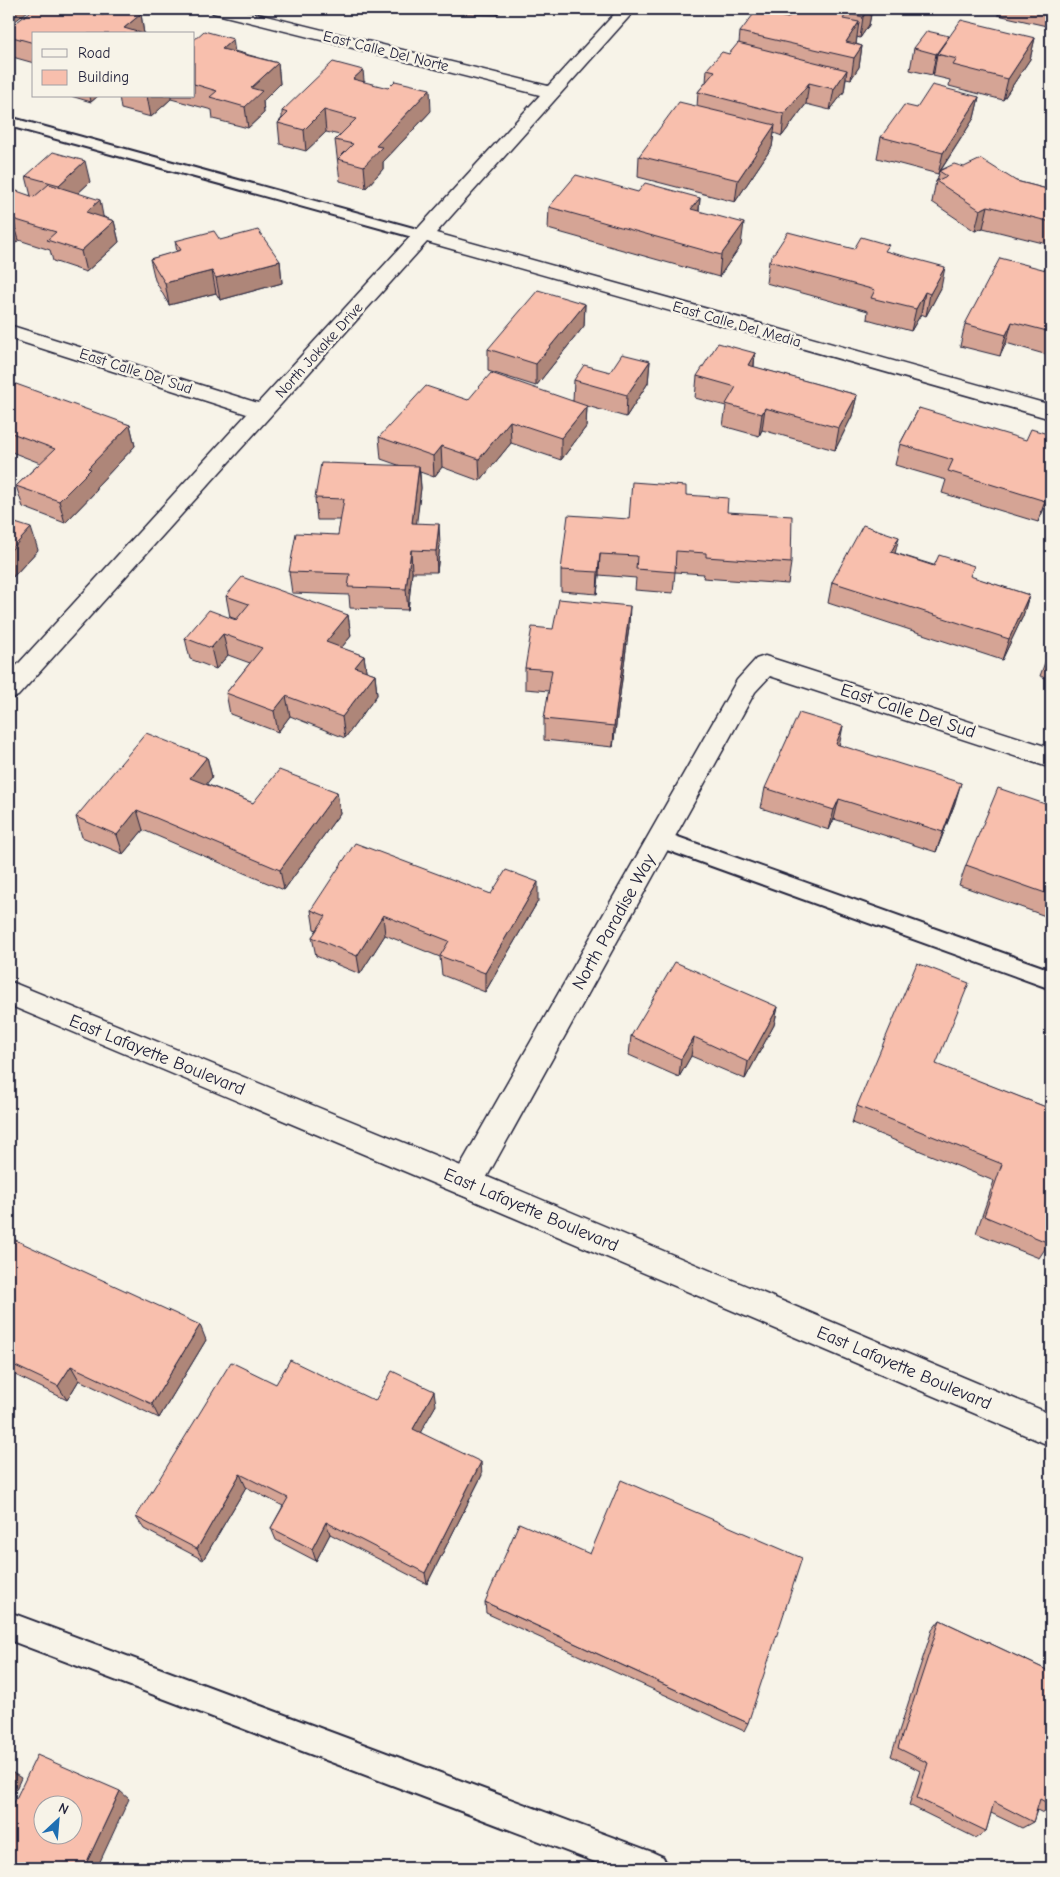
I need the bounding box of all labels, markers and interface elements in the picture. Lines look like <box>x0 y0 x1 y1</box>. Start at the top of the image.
street label: East Calle Del Norte <box>321 27 451 75</box>
legend <box>32 32 195 98</box>
text: Road <box>78 44 110 62</box>
text: Building <box>78 68 129 86</box>
street label: East Calle Del Media <box>671 297 803 351</box>
street label: North Jokake Drive <box>271 298 367 401</box>
street label: East Calle Del Sud <box>77 344 195 398</box>
street label: East Calle Del Sud <box>838 679 978 743</box>
street label: North Paradise Way <box>568 850 660 993</box>
street label: East Lafayette Boulevard <box>66 1010 248 1100</box>
street label: East Lafayette Boulevard <box>440 1164 622 1256</box>
street label: East Lafayette Boulevard <box>813 1322 995 1414</box>
north arrow <box>32 1794 82 1844</box>
text: N <box>56 1799 71 1818</box>

